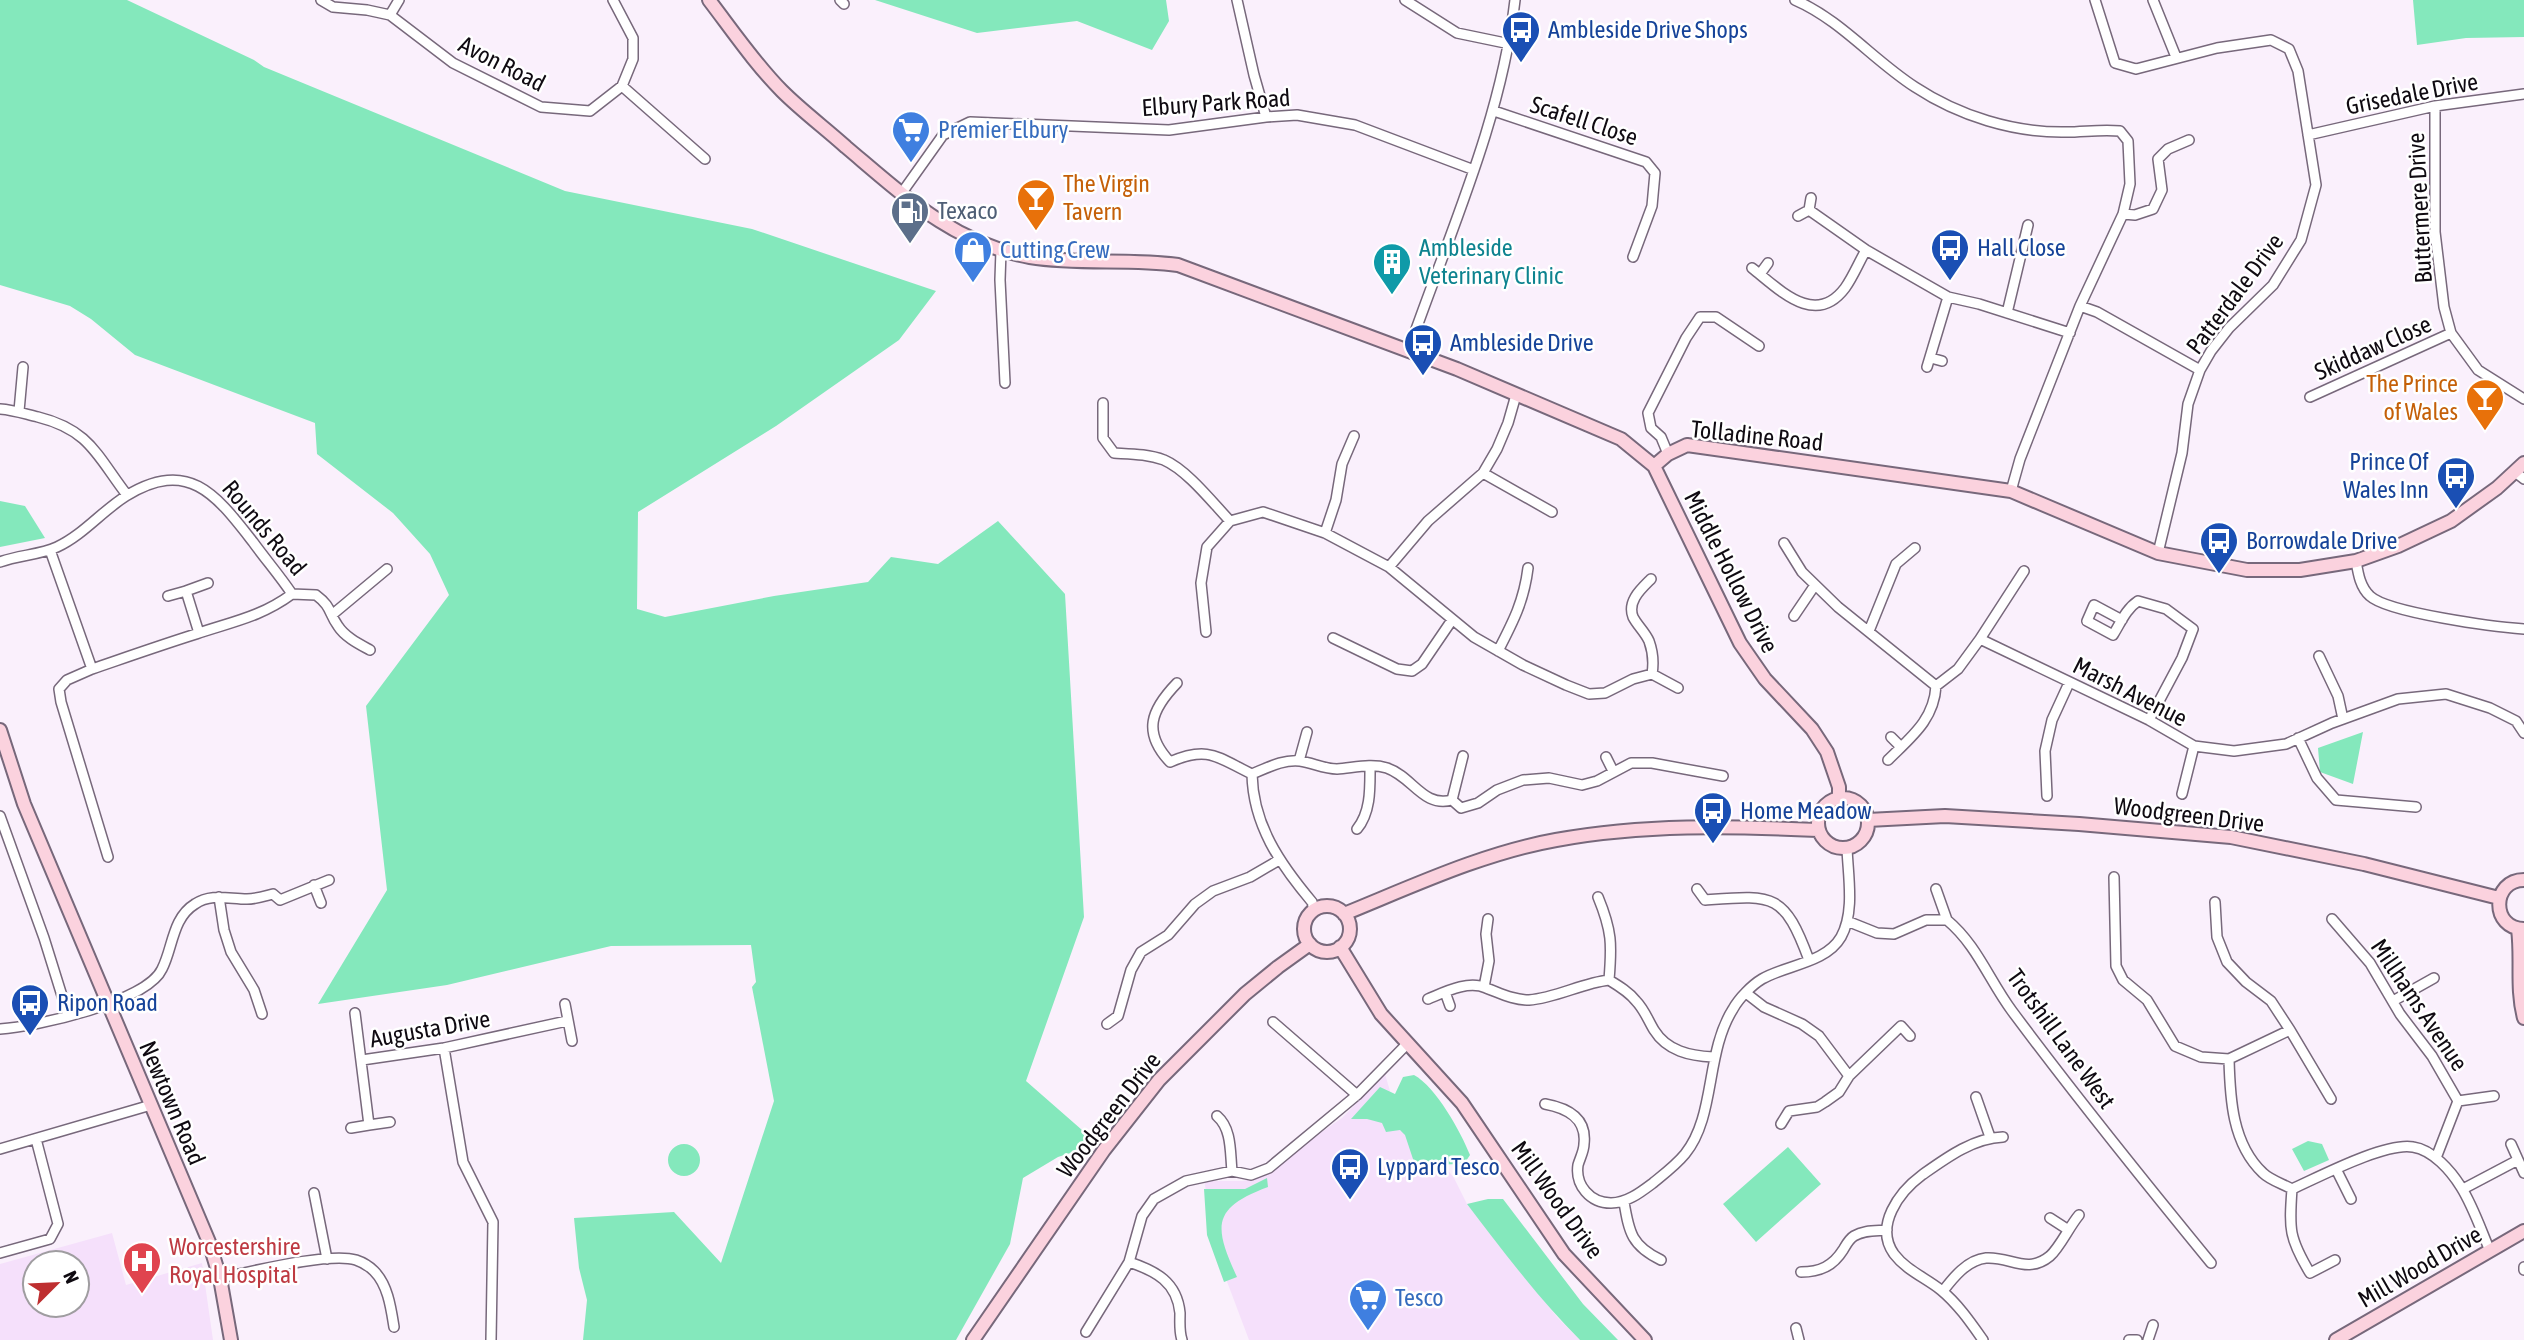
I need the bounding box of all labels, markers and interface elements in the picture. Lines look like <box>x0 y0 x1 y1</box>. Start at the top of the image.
bus stop icon: Ambleside Drive Shops <box>1500 9 1542 64</box>
place label: Ambleside Drive Shops <box>1548 16 1748 43</box>
street label: Avon Road <box>454 30 550 97</box>
street label: Grisedale Drive <box>2344 67 2480 120</box>
street label: Elbury Park Road <box>1141 84 1291 121</box>
street label: Scafell Close <box>1527 91 1641 151</box>
supermarket icon: Premier Elbury <box>890 109 932 164</box>
place label: Premier Elbury <box>938 116 1068 143</box>
street label: Buttermere Drive <box>2402 132 2437 284</box>
place label: The Virgin Tavern <box>1063 170 1150 225</box>
bar icon: The Virgin Tavern <box>1015 177 1057 232</box>
fuel station icon: Texaco <box>889 190 931 245</box>
place label: Texaco <box>937 197 998 224</box>
bus stop icon: Hall Close <box>1929 227 1971 282</box>
street label: Patterdale Drive <box>2181 228 2289 359</box>
shop icon: Cutting Crew <box>952 229 994 284</box>
place label: Ambleside Veterinary Clinic <box>1419 234 1563 289</box>
place label: Hall Close <box>1977 234 2066 261</box>
place label: Cutting Crew <box>1000 236 1110 263</box>
building icon: Ambleside Veterinary Clinic <box>1371 241 1413 296</box>
street label: Skiddaw Close <box>2310 310 2435 385</box>
bus stop icon: Ambleside Drive <box>1402 322 1444 377</box>
place label: Ambleside Drive <box>1450 329 1594 356</box>
place label: The Prince of Wales <box>2366 370 2458 425</box>
bar icon: The Prince of Wales <box>2464 377 2506 432</box>
street label: Tolladine Road <box>1690 415 1824 456</box>
place label: Prince Of Wales Inn <box>2343 448 2429 503</box>
bus stop icon: Prince Of Wales Inn <box>2435 455 2477 510</box>
street label: Rounds Road <box>217 475 312 581</box>
street label: Middle Hollow Drive <box>1679 487 1784 657</box>
bus stop icon: Borrowdale Drive <box>2198 520 2240 575</box>
place label: Borrowdale Drive <box>2246 527 2397 554</box>
street label: Marsh Avenue <box>2069 651 2192 732</box>
bus stop icon: Home Meadow <box>1692 790 1734 845</box>
street label: Woodgreen Drive <box>2112 792 2266 837</box>
place label: Home Meadow <box>1740 797 1872 824</box>
street label: Millhams Avenue <box>2366 934 2473 1076</box>
street label: Trotshill Lane West <box>2002 964 2121 1114</box>
bus stop icon: Ripon Road <box>9 982 51 1037</box>
place label: Ripon Road <box>57 989 158 1016</box>
street label: Augusta Drive <box>368 1005 492 1052</box>
street label: Newtown Road <box>134 1037 211 1169</box>
street label: Woodgreen Drive <box>1051 1047 1166 1183</box>
street label: Mill Wood Drive <box>1506 1136 1609 1264</box>
bus stop icon: Lyppard Tesco <box>1329 1146 1371 1201</box>
place label: Lyppard Tesco <box>1377 1153 1500 1180</box>
street label: Mill Wood Drive <box>2353 1220 2486 1313</box>
place label: Worcestershire Royal Hospital <box>169 1233 301 1288</box>
hospital icon: Worcestershire Royal Hospital <box>121 1240 163 1295</box>
north arrow <box>21 1249 91 1319</box>
text: N <box>59 1267 84 1287</box>
supermarket icon: Tesco <box>1347 1277 1389 1332</box>
place label: Tesco <box>1395 1284 1444 1311</box>

